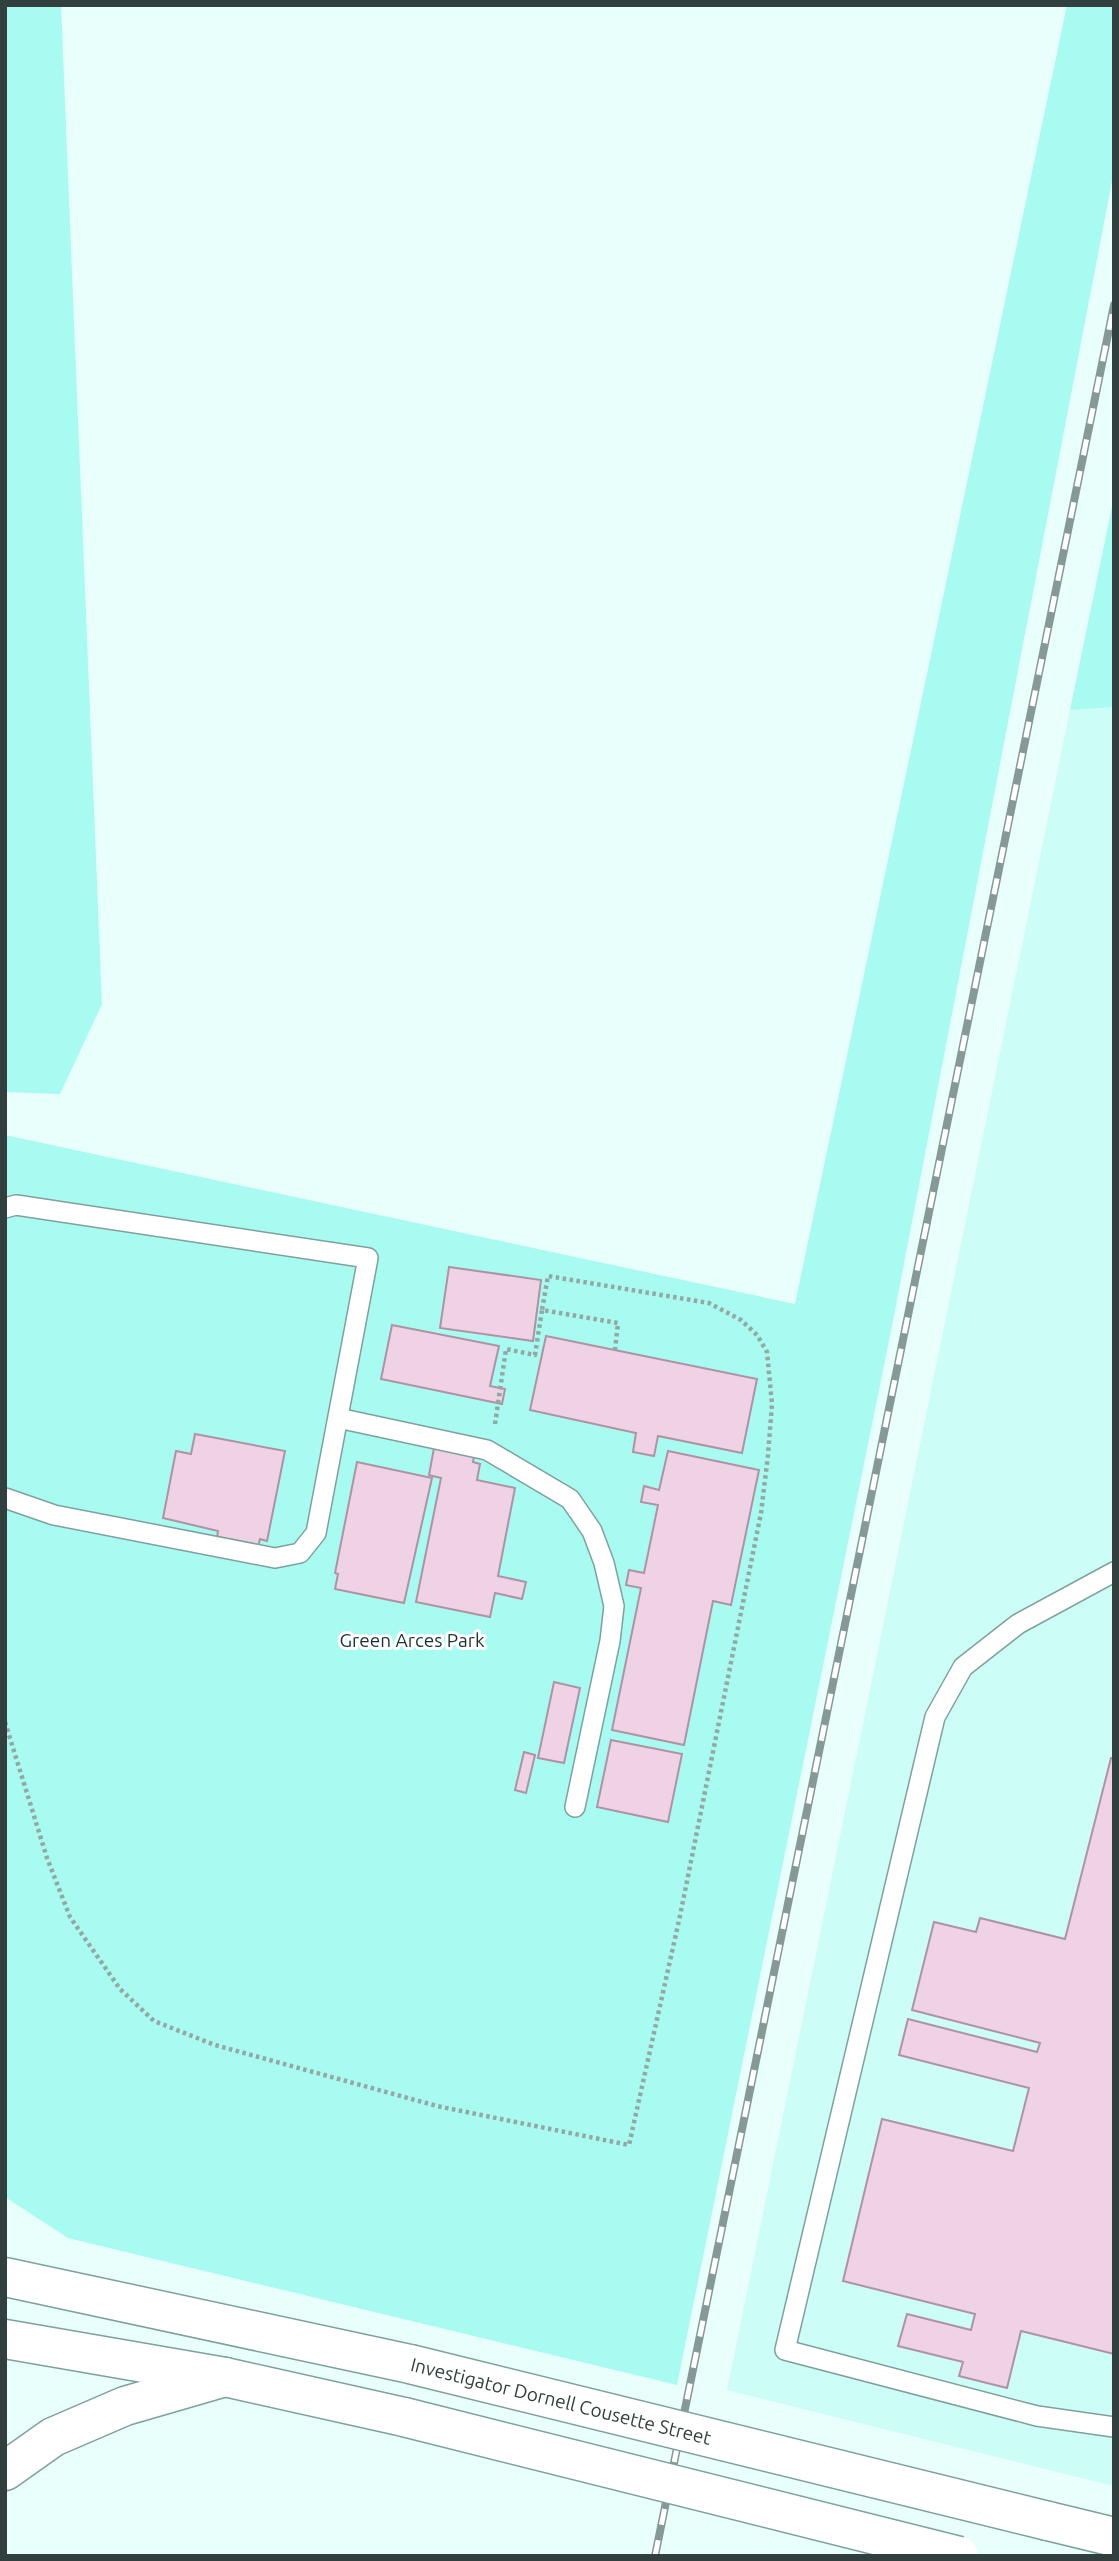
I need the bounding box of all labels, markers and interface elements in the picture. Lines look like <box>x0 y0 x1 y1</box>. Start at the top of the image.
park label: Green Arces Park <box>339 1629 485 1651</box>
street label: Investigator Dornell Cousette Street <box>408 2353 714 2449</box>

